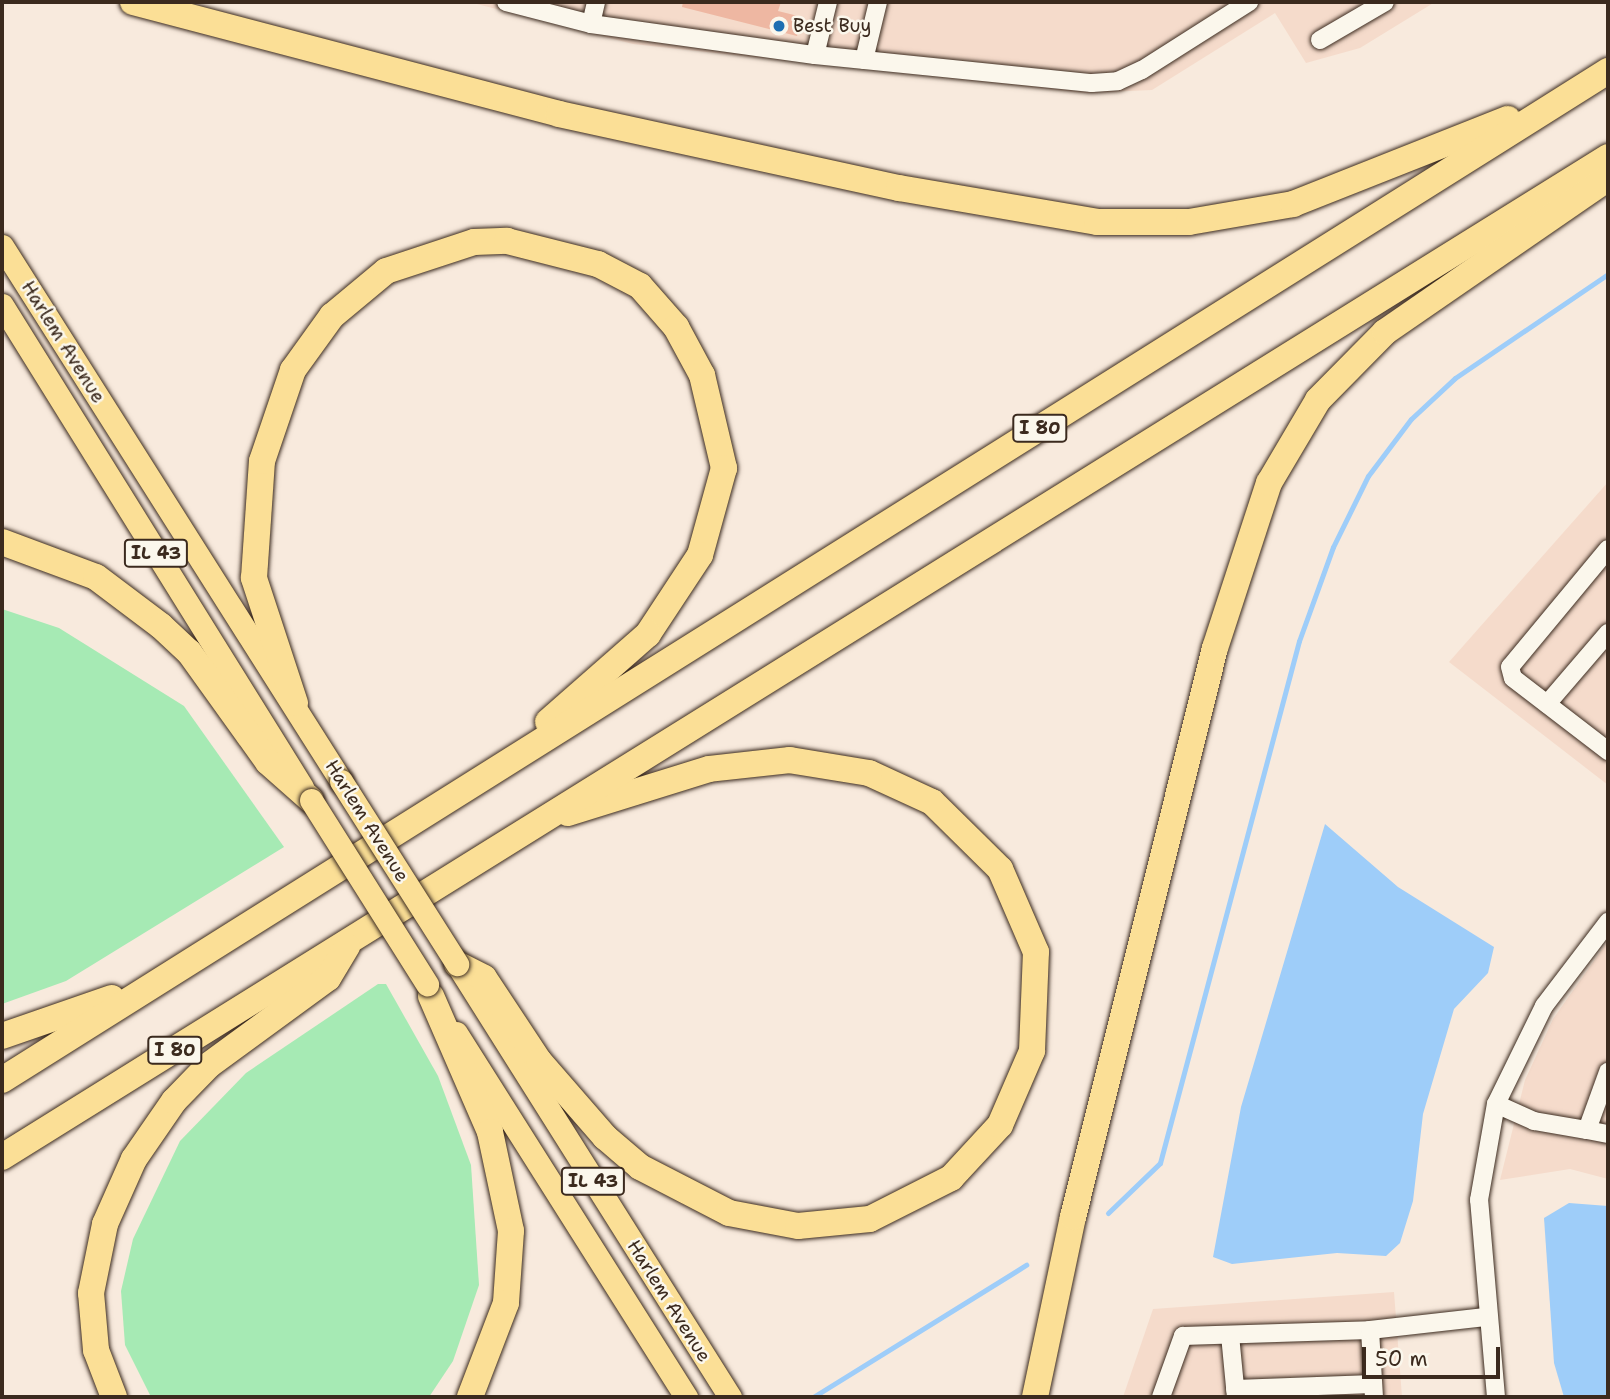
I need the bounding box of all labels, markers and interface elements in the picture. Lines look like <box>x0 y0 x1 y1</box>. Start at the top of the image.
place label: Best Buy <box>793 15 871 37</box>
marker: Best Buy <box>771 18 787 34</box>
street label: Harlem Avenue <box>16 277 110 407</box>
road number: I 80 <box>1012 414 1068 442</box>
road number: IL 43 <box>123 538 189 568</box>
street label: Harlem Avenue <box>320 756 414 886</box>
road number: I 80 <box>147 1036 203 1064</box>
road number: IL 43 <box>560 1166 626 1196</box>
street label: Harlem Avenue <box>622 1236 716 1366</box>
scale bar <box>1365 1332 1503 1376</box>
text: 50 m <box>1375 1345 1428 1373</box>

